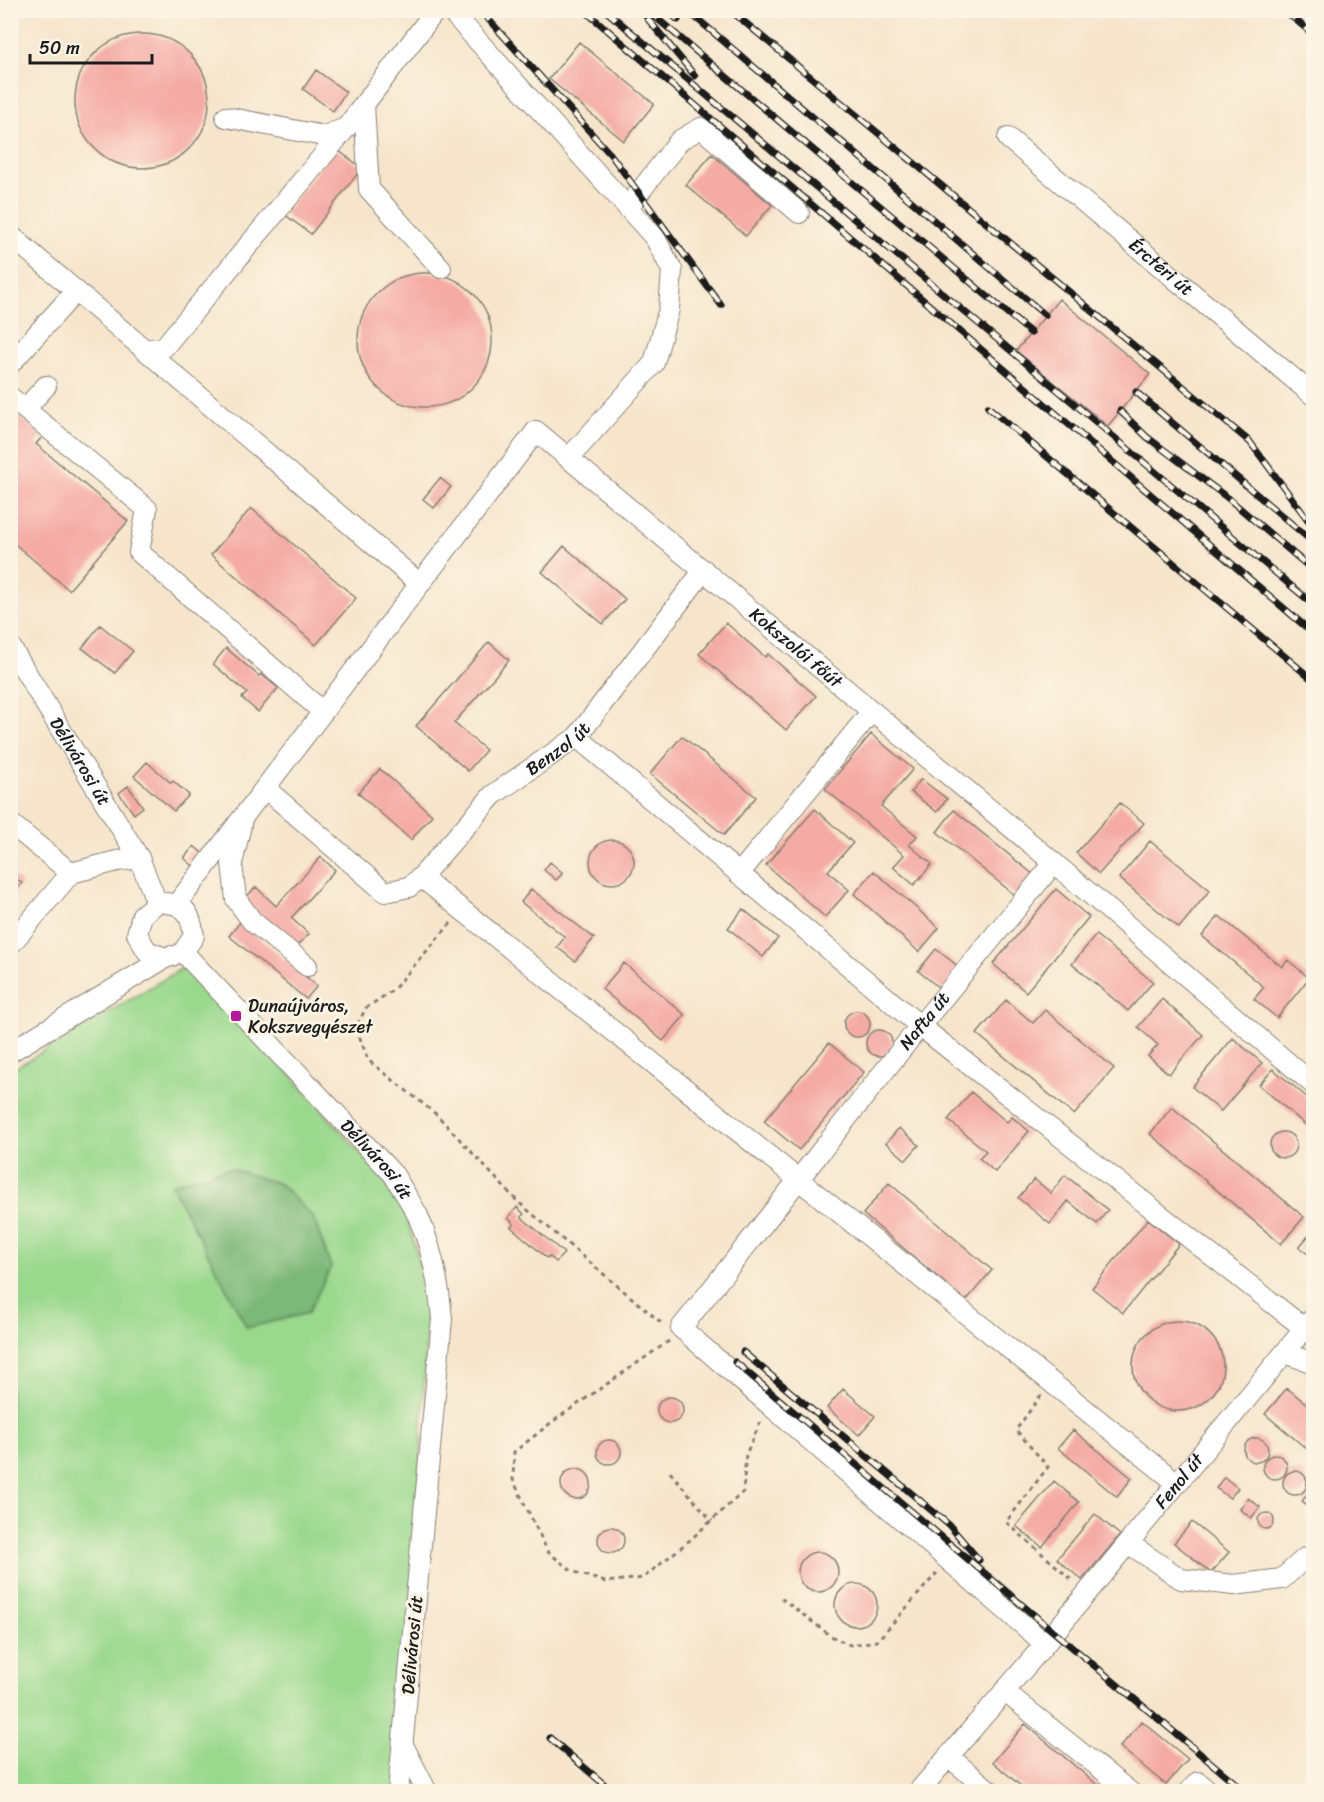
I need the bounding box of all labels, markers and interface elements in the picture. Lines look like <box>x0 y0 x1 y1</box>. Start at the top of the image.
scale bar <box>30 27 152 65</box>
text: 50 m <box>39 32 80 64</box>
street label: Érctéri út <box>1121 230 1201 304</box>
street label: Kokszolói főút <box>742 599 850 697</box>
street label: Délivárosi út <box>41 710 120 812</box>
street label: Benzol út <box>519 715 599 784</box>
street label: Nafta út <box>891 984 958 1057</box>
place label: Dunaújváros, Kokszvegyészet <box>248 990 373 1043</box>
marker: Dunaújváros, Kokszvegyészet <box>229 1009 243 1023</box>
street label: Délivárosi út <box>332 1111 422 1206</box>
street label: Fenol út <box>1146 1445 1212 1516</box>
street label: Délivárosi út <box>392 1594 432 1696</box>

